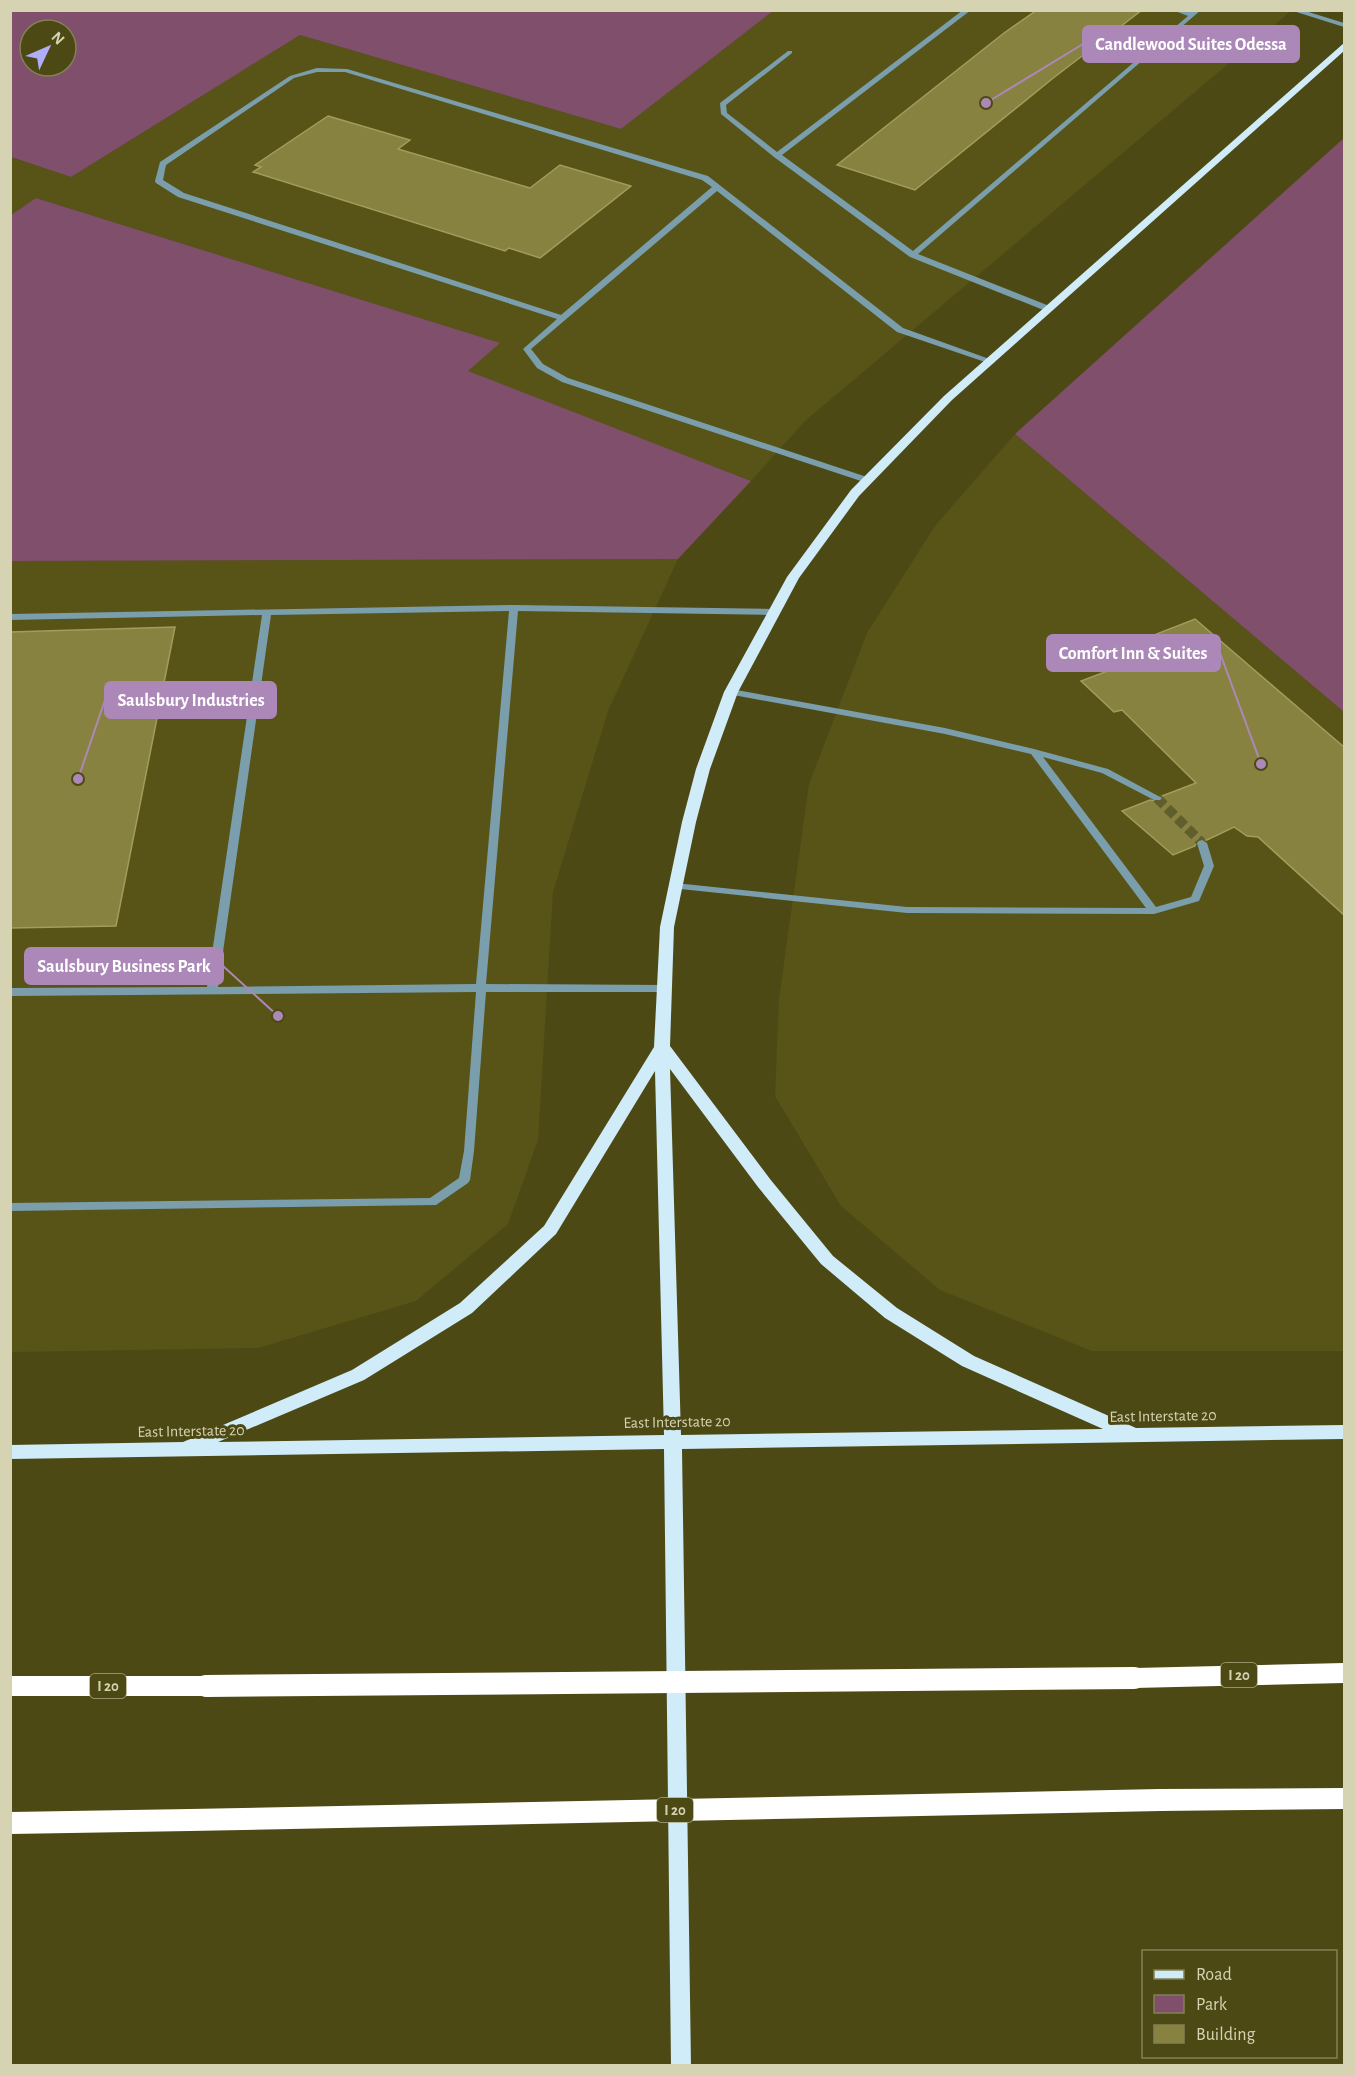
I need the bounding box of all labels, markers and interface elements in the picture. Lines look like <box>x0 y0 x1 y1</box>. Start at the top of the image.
north arrow <box>18 18 78 78</box>
callout: Candlewood Suites Odessa <box>1083 26 1299 62</box>
text: N <box>48 29 68 48</box>
text: Candlewood Suites Odessa <box>1095 36 1287 54</box>
callout: Comfort Inn & Suites <box>1047 635 1220 671</box>
text: Comfort Inn & Suites <box>1059 645 1207 663</box>
callout: Saulsbury Industries <box>105 682 276 718</box>
text: Saulsbury Industries <box>117 692 265 710</box>
callout: Saulsbury Business Park <box>25 948 223 984</box>
text: Saulsbury Business Park <box>37 958 211 976</box>
street label: East Interstate 20 <box>1109 1407 1217 1425</box>
street label: East Interstate 20 <box>623 1413 731 1431</box>
street label: East Interstate 20 <box>137 1422 245 1440</box>
road number: I 20 <box>1221 1663 1257 1687</box>
road number: I 20 <box>90 1674 126 1698</box>
road number: I 20 <box>657 1798 693 1822</box>
legend <box>1142 1950 1337 2058</box>
text: Road <box>1196 1966 1232 1984</box>
text: Park <box>1196 1996 1228 2014</box>
text: Building <box>1196 2026 1256 2044</box>

